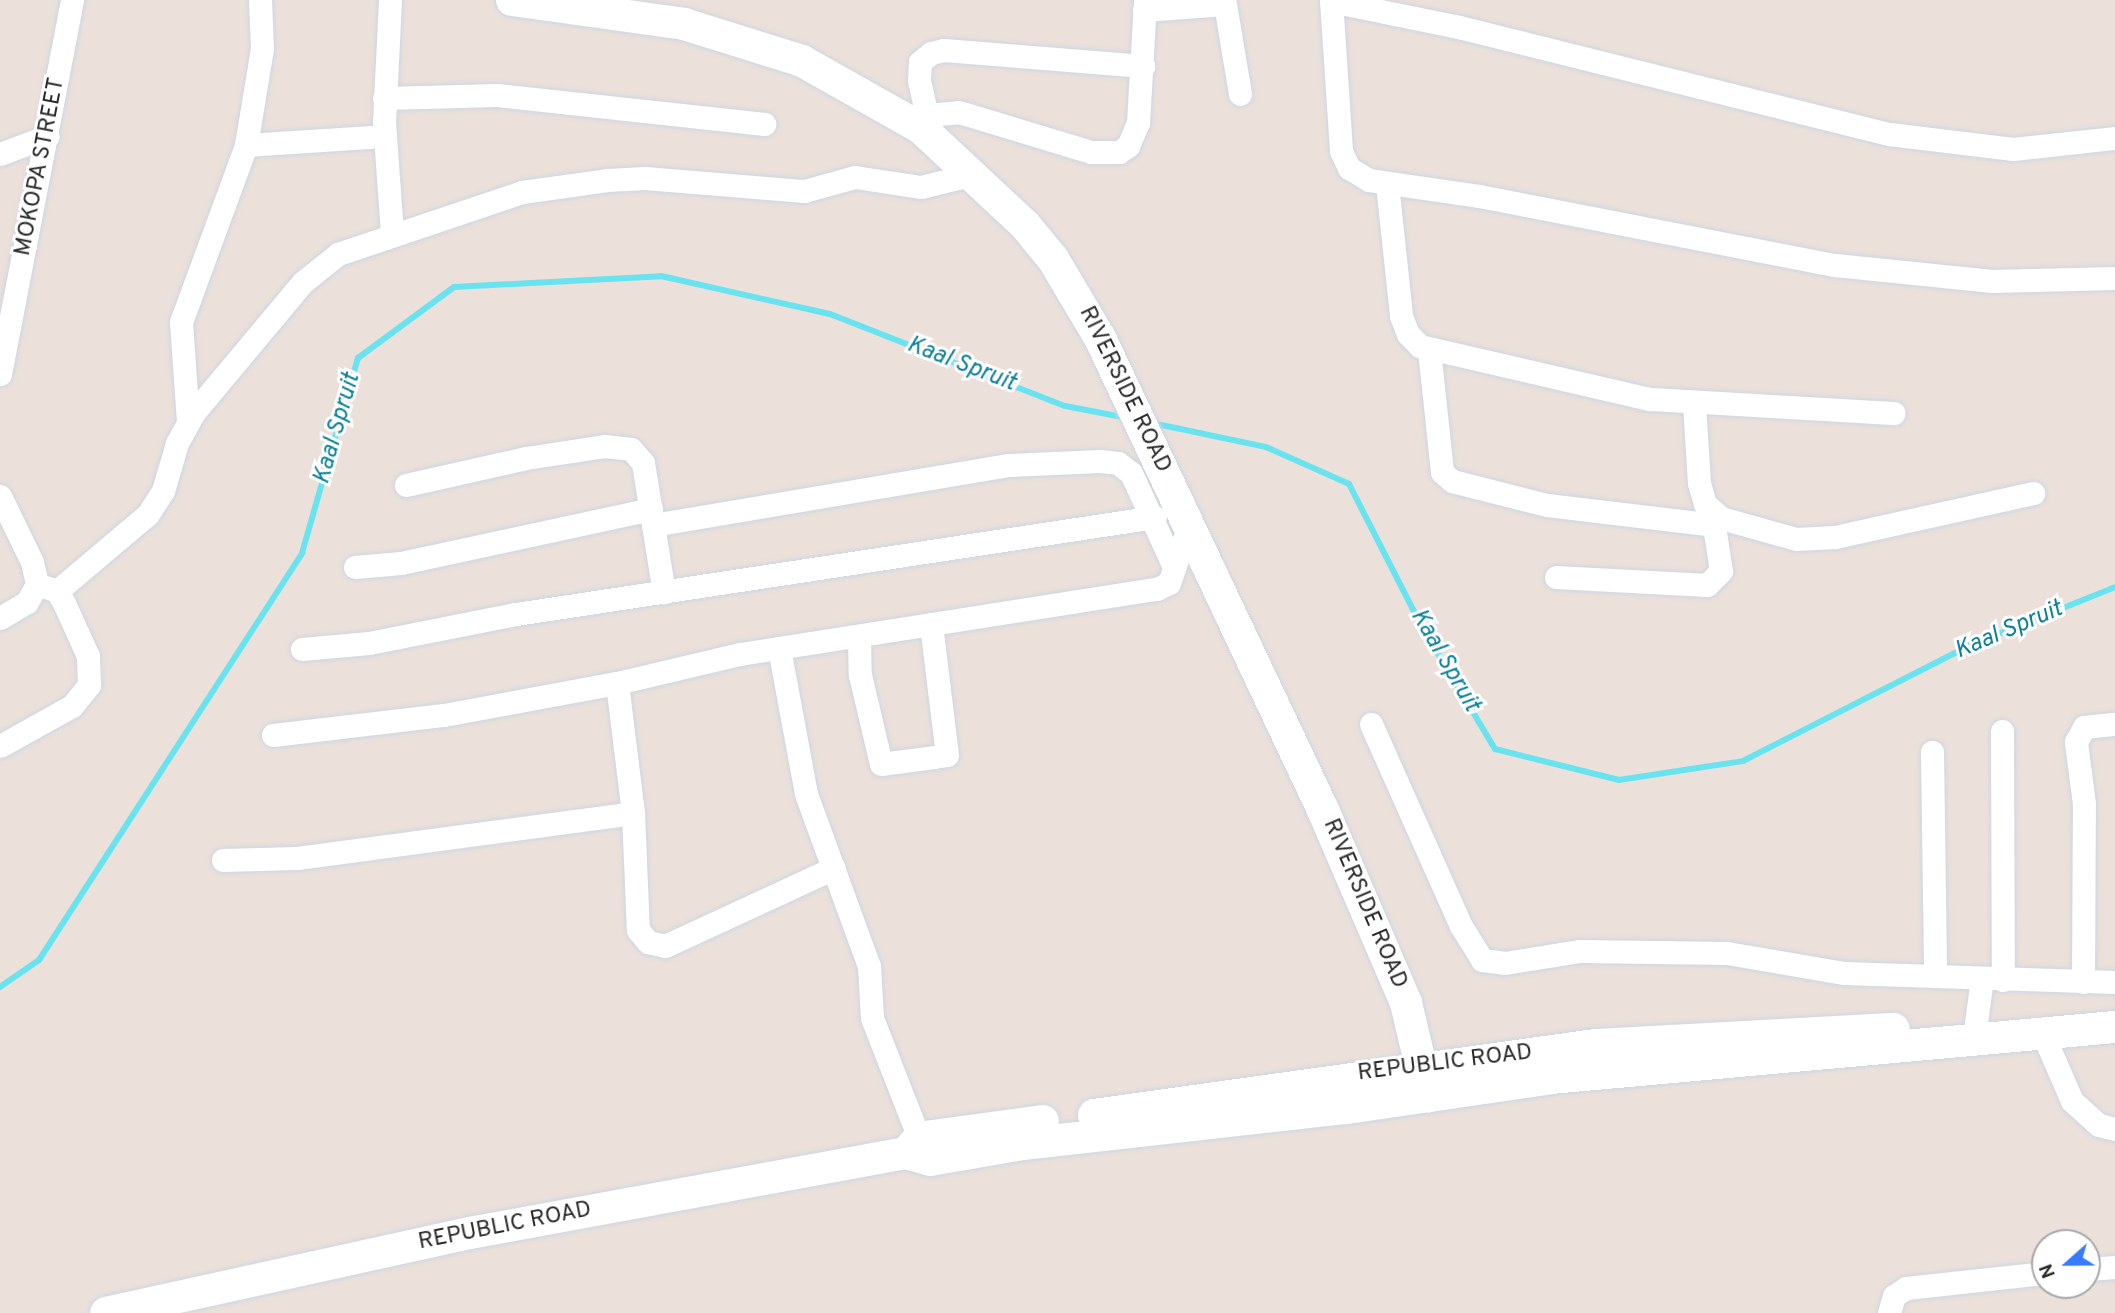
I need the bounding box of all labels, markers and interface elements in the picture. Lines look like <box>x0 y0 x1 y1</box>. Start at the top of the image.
street label: MOKOPA STREET <box>10 75 72 259</box>
street label: RIVERSIDE ROAD <box>1072 302 1176 478</box>
water label: Kaal Spruit <box>903 331 1019 399</box>
water label: Kaal Spruit <box>308 370 368 488</box>
water label: Kaal Spruit <box>1951 595 2067 667</box>
water label: Kaal Spruit <box>1403 604 1485 718</box>
street label: RIVERSIDE ROAD <box>1316 815 1412 993</box>
street label: REPUBLIC ROAD <box>1356 1040 1534 1088</box>
street label: REPUBLIC ROAD <box>416 1197 594 1257</box>
north arrow <box>2031 1229 2101 1299</box>
text: N <box>2035 1260 2062 1281</box>

